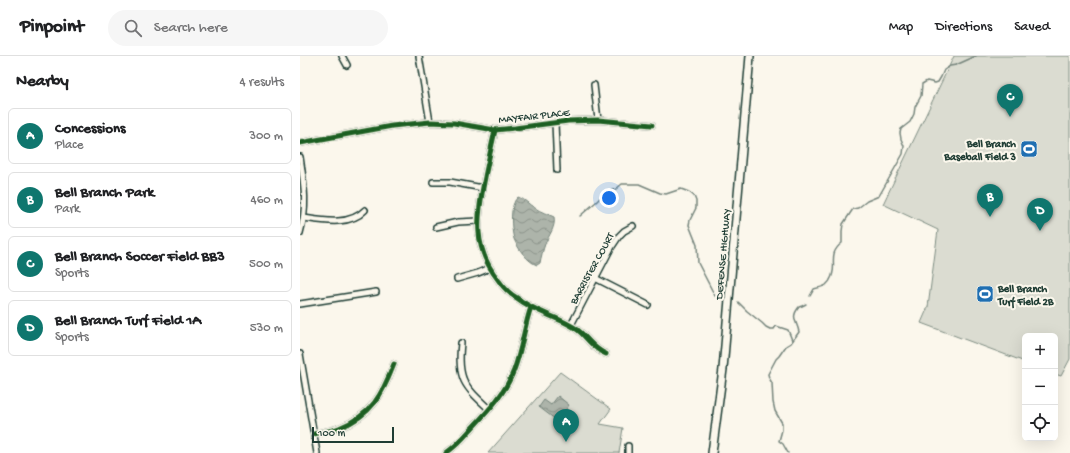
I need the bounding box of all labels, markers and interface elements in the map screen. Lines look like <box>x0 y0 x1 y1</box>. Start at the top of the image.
search box <box>108 10 388 46</box>
text: Pinpoint <box>20 16 84 39</box>
icon: search <box>122 17 144 39</box>
text: Search here <box>154 19 228 37</box>
text: Map <box>889 19 913 36</box>
text: Directions <box>935 19 992 36</box>
text: Saved <box>1014 19 1050 36</box>
text: Nearby <box>16 72 69 92</box>
text: 4 results <box>240 75 284 90</box>
pin: C <box>997 84 1023 117</box>
street label: MAYFAIR PLACE <box>498 107 572 127</box>
text: Concessions <box>55 120 126 138</box>
text: A <box>26 129 34 144</box>
text: 300 m <box>249 129 283 144</box>
text: Place <box>55 138 83 153</box>
place label: Bell Branch Baseball Field 3 <box>943 139 1016 164</box>
sports icon: Bell Branch Baseball Field 3 <box>1019 139 1039 159</box>
text: Bell Branch Park <box>55 184 154 202</box>
pin: B <box>977 184 1003 217</box>
your location <box>599 188 619 208</box>
text: B <box>27 193 33 208</box>
text: 460 m <box>251 193 283 208</box>
pin: D <box>1027 198 1053 231</box>
text: Park <box>55 202 80 217</box>
street label: DEFENSE HIGHWAY <box>714 208 734 301</box>
street label: BARRISTER COURT <box>568 231 618 308</box>
text: Bell Branch Soccer Field BB3 <box>55 248 225 266</box>
text: C <box>26 257 34 272</box>
text: 500 m <box>249 257 283 272</box>
text: Sports <box>55 266 89 281</box>
sports icon: Bell Branch Turf Field 2B <box>975 284 995 304</box>
place label: Bell Branch Turf Field 2B <box>997 284 1055 309</box>
text: Bell Branch Turf Field 1A <box>55 312 201 330</box>
text: D <box>26 321 34 336</box>
text: 530 m <box>250 321 283 336</box>
text: Sports <box>55 330 89 345</box>
map controls <box>1022 333 1058 441</box>
button: + <box>1022 333 1058 369</box>
button: − <box>1022 369 1058 405</box>
button: locate <box>1022 405 1058 441</box>
pin: A <box>553 409 579 442</box>
scale bar <box>312 425 394 444</box>
text: 100 m <box>318 428 345 440</box>

